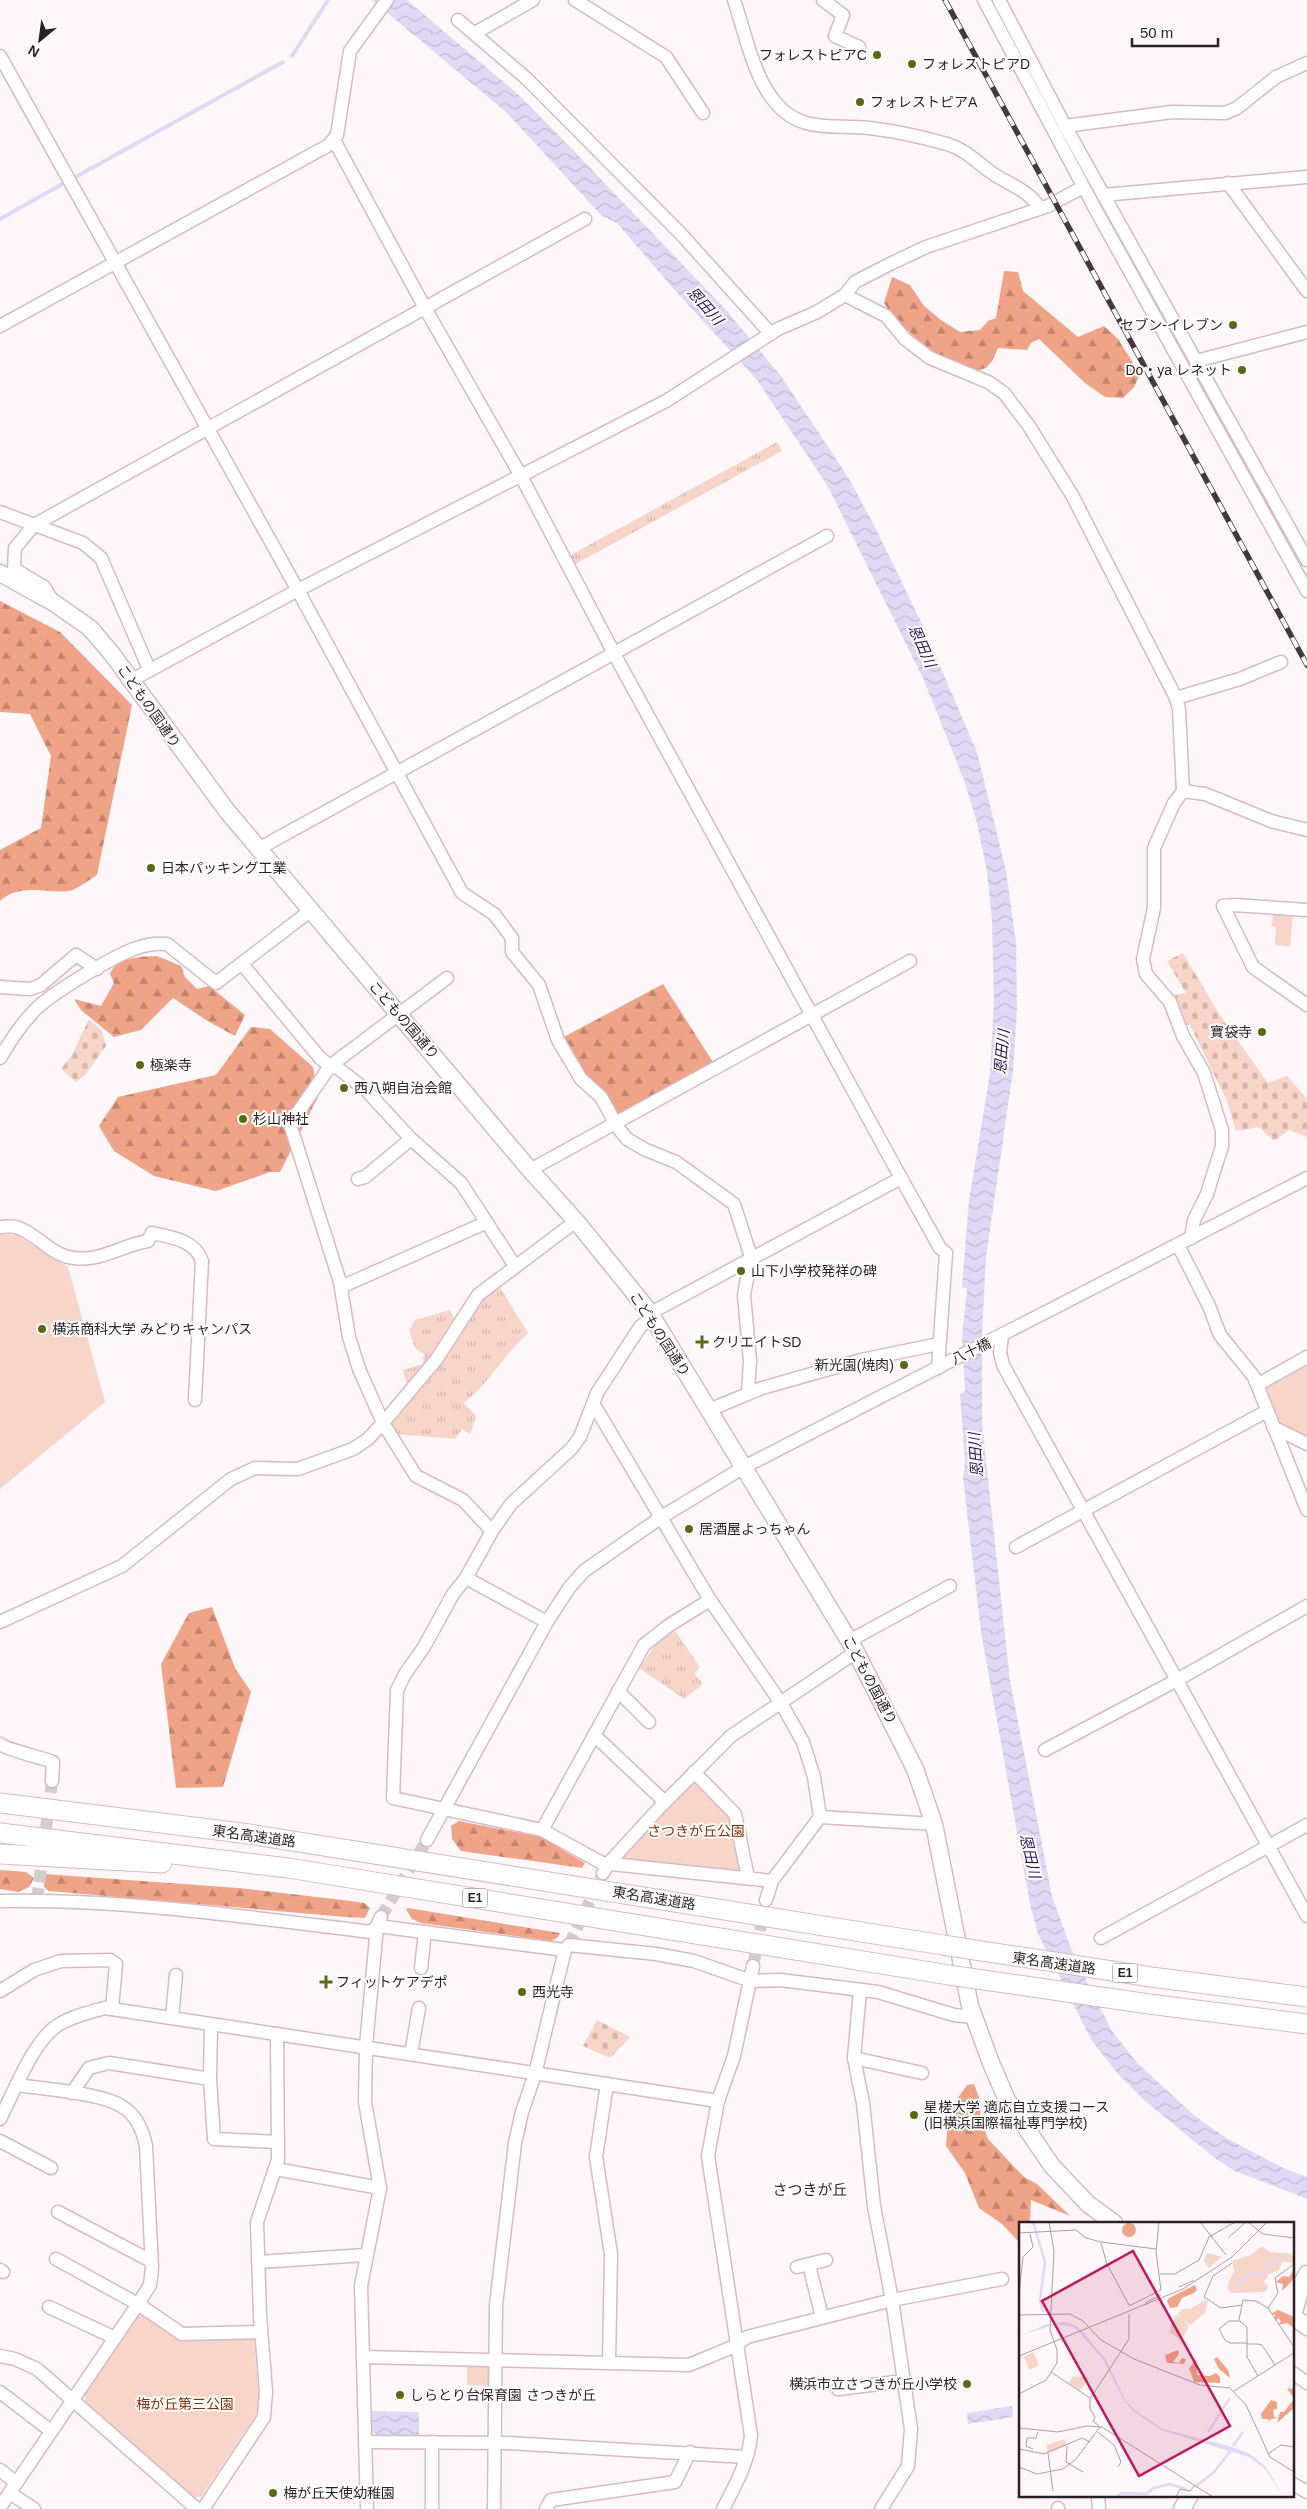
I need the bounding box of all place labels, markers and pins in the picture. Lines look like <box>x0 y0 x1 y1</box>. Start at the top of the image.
place label: フォレストピアC <box>759 47 867 63</box>
marker: フォレストピアC <box>871 49 883 61</box>
place label: フォレストピアD <box>922 56 1030 72</box>
marker: フォレストピアD <box>906 58 918 70</box>
place label: フォレストピアA <box>870 94 978 110</box>
marker: フォレストピアA <box>854 96 866 108</box>
place label: セブン-イレブン <box>1120 317 1223 333</box>
marker: セブン-イレブン <box>1227 319 1239 331</box>
place label: Do・ya レネット <box>1125 362 1232 378</box>
marker: Do・ya レネット <box>1236 364 1248 376</box>
place label: 日本パッキング工業 <box>161 860 287 876</box>
marker: 日本パッキング工業 <box>145 862 157 874</box>
place label: 寶袋寺 <box>1210 1024 1252 1040</box>
marker: 寶袋寺 <box>1256 1026 1268 1038</box>
place label: 極楽寺 <box>150 1057 192 1073</box>
marker: 極楽寺 <box>134 1059 146 1071</box>
place label: 西八朔自治会館 <box>354 1080 452 1096</box>
marker: 西八朔自治会館 <box>338 1082 350 1094</box>
place label: 杉山神社 <box>253 1111 309 1127</box>
marker: 杉山神社 <box>237 1113 249 1125</box>
place label: 山下小学校発祥の碑 <box>751 1263 877 1279</box>
marker: 山下小学校発祥の碑 <box>735 1265 747 1277</box>
place label: 横浜商科大学 みどりキャンパス <box>52 1321 252 1337</box>
marker: 横浜商科大学 みどりキャンパス <box>36 1323 48 1335</box>
place label: クリエイトSD <box>712 1334 801 1350</box>
marker: クリエイトSD <box>696 1336 708 1348</box>
place label: 新光園(焼肉) <box>815 1357 894 1373</box>
marker: 新光園(焼肉) <box>898 1359 910 1371</box>
place label: 居酒屋よっちゃん <box>699 1521 811 1537</box>
marker: 居酒屋よっちゃん <box>683 1523 695 1535</box>
place label: フィットケアデポ <box>336 1974 448 1990</box>
marker: フィットケアデポ <box>320 1976 332 1988</box>
place label: 西光寺 <box>532 1984 574 2000</box>
marker: 西光寺 <box>516 1986 528 1998</box>
place label: 星槎大学 適応自立支援コース (旧横浜国際福祉専門学校) <box>924 2099 1109 2131</box>
marker: 星槎大学 適応自立支援コース (旧横浜国際福祉専門学校) <box>908 2109 920 2121</box>
place label: 横浜市立さつきが丘小学校 <box>789 2376 957 2392</box>
marker: 横浜市立さつきが丘小学校 <box>961 2378 973 2390</box>
place label: しらとり台保育園 さつきが丘 <box>410 2387 596 2403</box>
marker: しらとり台保育園 さつきが丘 <box>394 2389 406 2401</box>
place label: 梅が丘天使幼稚園 <box>283 2485 395 2501</box>
marker: 梅が丘天使幼稚園 <box>267 2487 279 2499</box>

